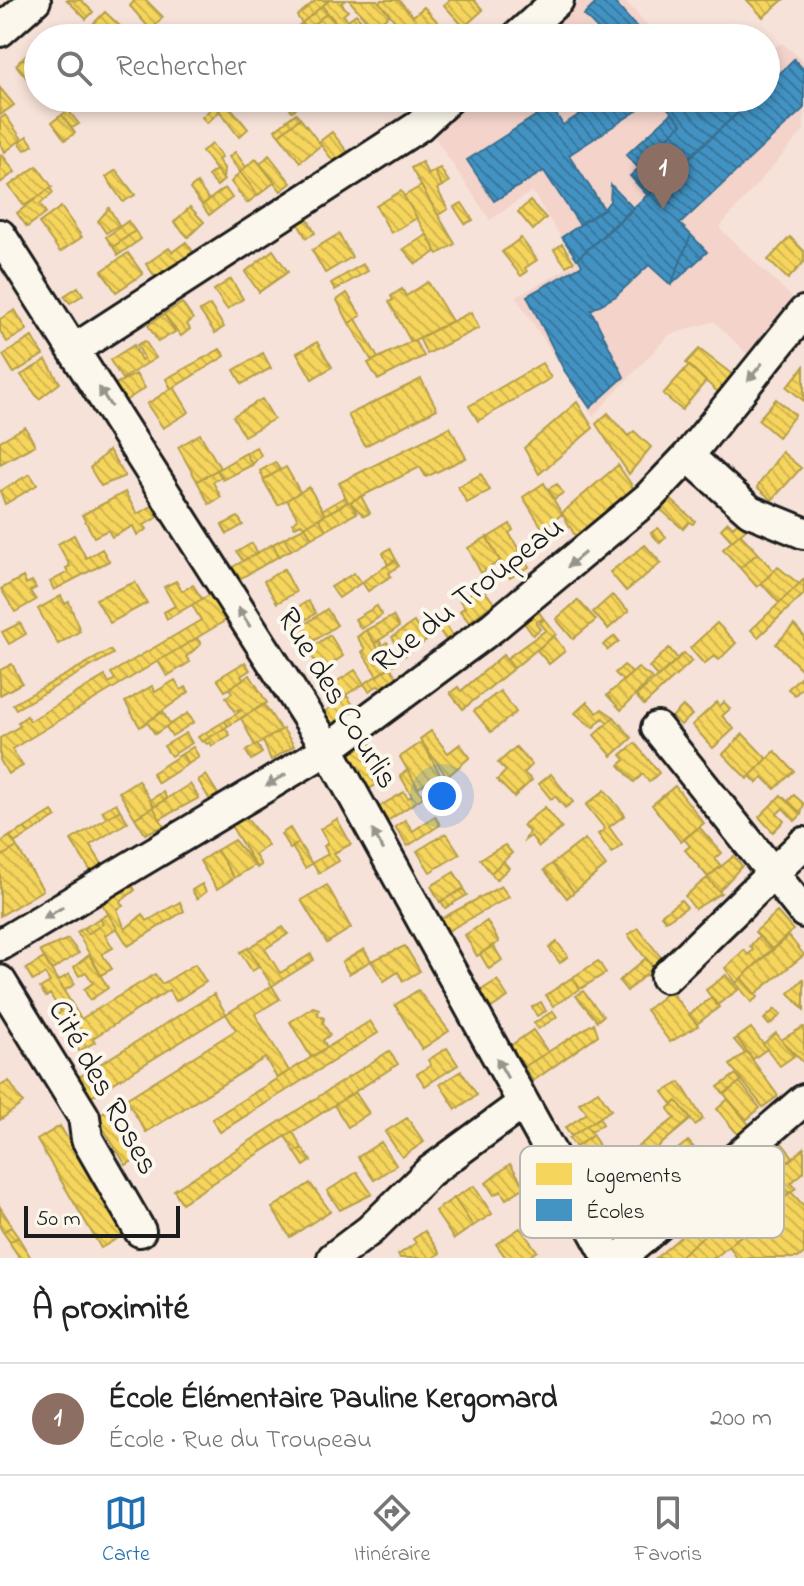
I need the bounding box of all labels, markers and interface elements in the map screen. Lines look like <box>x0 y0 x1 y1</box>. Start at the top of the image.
search box <box>24 24 780 112</box>
icon: search <box>52 46 96 90</box>
text: Rechercher <box>116 46 247 90</box>
pin: 1 <box>637 143 689 209</box>
one-way arrow <box>746 362 763 383</box>
one-way arrow <box>99 386 113 408</box>
street label: Rue du Troupeau <box>363 506 575 686</box>
one-way arrow <box>566 551 586 568</box>
street label: Rue des Courlis <box>263 599 409 799</box>
one-way arrow <box>237 606 252 627</box>
one-way arrow <box>265 773 287 787</box>
your location <box>422 776 462 816</box>
one-way arrow <box>371 828 384 851</box>
one-way arrow <box>42 906 64 920</box>
street label: Cité des Roses <box>34 992 170 1184</box>
one-way arrow <box>496 1056 509 1079</box>
legend <box>520 1146 784 1238</box>
text: Logements <box>586 1161 682 1194</box>
text: Écoles <box>586 1197 645 1229</box>
scale bar <box>24 1202 180 1238</box>
text: 50 m <box>36 1204 81 1236</box>
text: À proximité <box>32 1285 189 1335</box>
text: École Élémentaire Pauline Kergomard <box>108 1378 557 1422</box>
text: 1 <box>54 1400 62 1438</box>
text: 200 m <box>710 1400 772 1438</box>
text: École · Rue du Troupeau <box>108 1422 372 1460</box>
tab: Carte <box>102 1491 150 1571</box>
tab: Itinéraire <box>354 1491 430 1571</box>
tab: Favoris <box>634 1491 702 1571</box>

